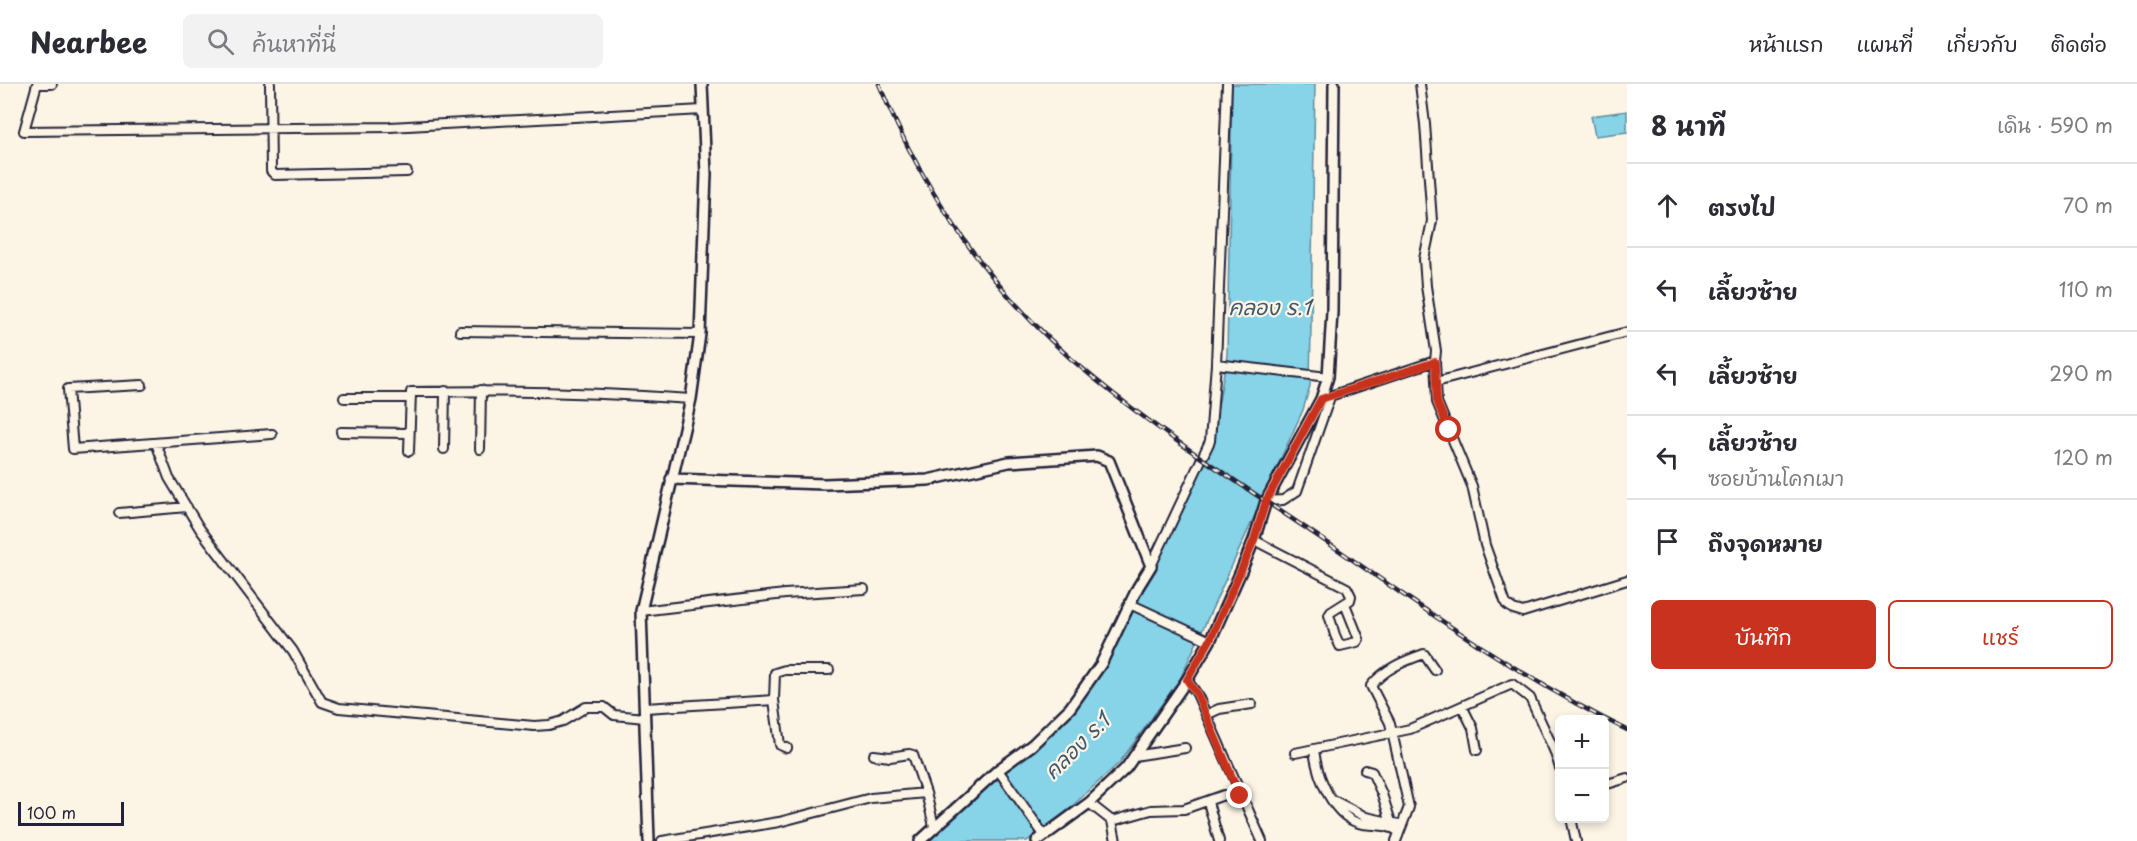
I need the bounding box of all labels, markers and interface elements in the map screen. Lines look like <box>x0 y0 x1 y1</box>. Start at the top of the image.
search box <box>183 14 603 68</box>
text: Nearbee <box>30 20 147 63</box>
icon: search <box>204 25 237 58</box>
text: ค้นหาที่นี่ <box>252 26 336 59</box>
text: หน้าแรก <box>1749 27 1824 59</box>
text: แผนที่ <box>1857 27 1913 59</box>
text: เกี่ยวกับ <box>1946 27 2018 59</box>
text: ติดต่อ <box>2051 27 2107 59</box>
text: 8 นาที <box>1651 106 1726 145</box>
text: เดิน · 590 m <box>1997 110 2113 140</box>
icon: ahead <box>1651 189 1684 222</box>
text: ตรงไป <box>1708 190 1776 223</box>
text: 70 m <box>2063 190 2113 220</box>
icon: left <box>1651 273 1684 306</box>
text: เลี้ยวซ้าย <box>1708 274 1798 307</box>
text: 110 m <box>2059 274 2113 304</box>
water label: คลอง ร.1 <box>1229 290 1315 322</box>
icon: left <box>1651 357 1684 390</box>
text: เลี้ยวซ้าย <box>1708 358 1798 391</box>
text: 290 m <box>2049 358 2113 388</box>
route start <box>1435 416 1461 442</box>
text: เลี้ยวซ้าย <box>1708 425 1798 458</box>
icon: left <box>1651 441 1684 474</box>
text: 120 m <box>2054 442 2113 472</box>
text: ซอยบ้านโคกเมา <box>1708 463 1844 493</box>
icon: arrive <box>1651 525 1684 558</box>
text: ถึงจุดหมาย <box>1708 526 1823 559</box>
button: บันทึก <box>1651 600 1876 669</box>
button: แชร์ <box>1888 600 2113 669</box>
water label: คลอง ร.1 <box>1036 702 1119 785</box>
map controls <box>1555 715 1609 823</box>
button: + <box>1555 715 1609 769</box>
button: − <box>1555 769 1609 823</box>
route end <box>1226 782 1252 808</box>
scale bar <box>18 799 124 826</box>
text: 100 m <box>27 800 76 824</box>

